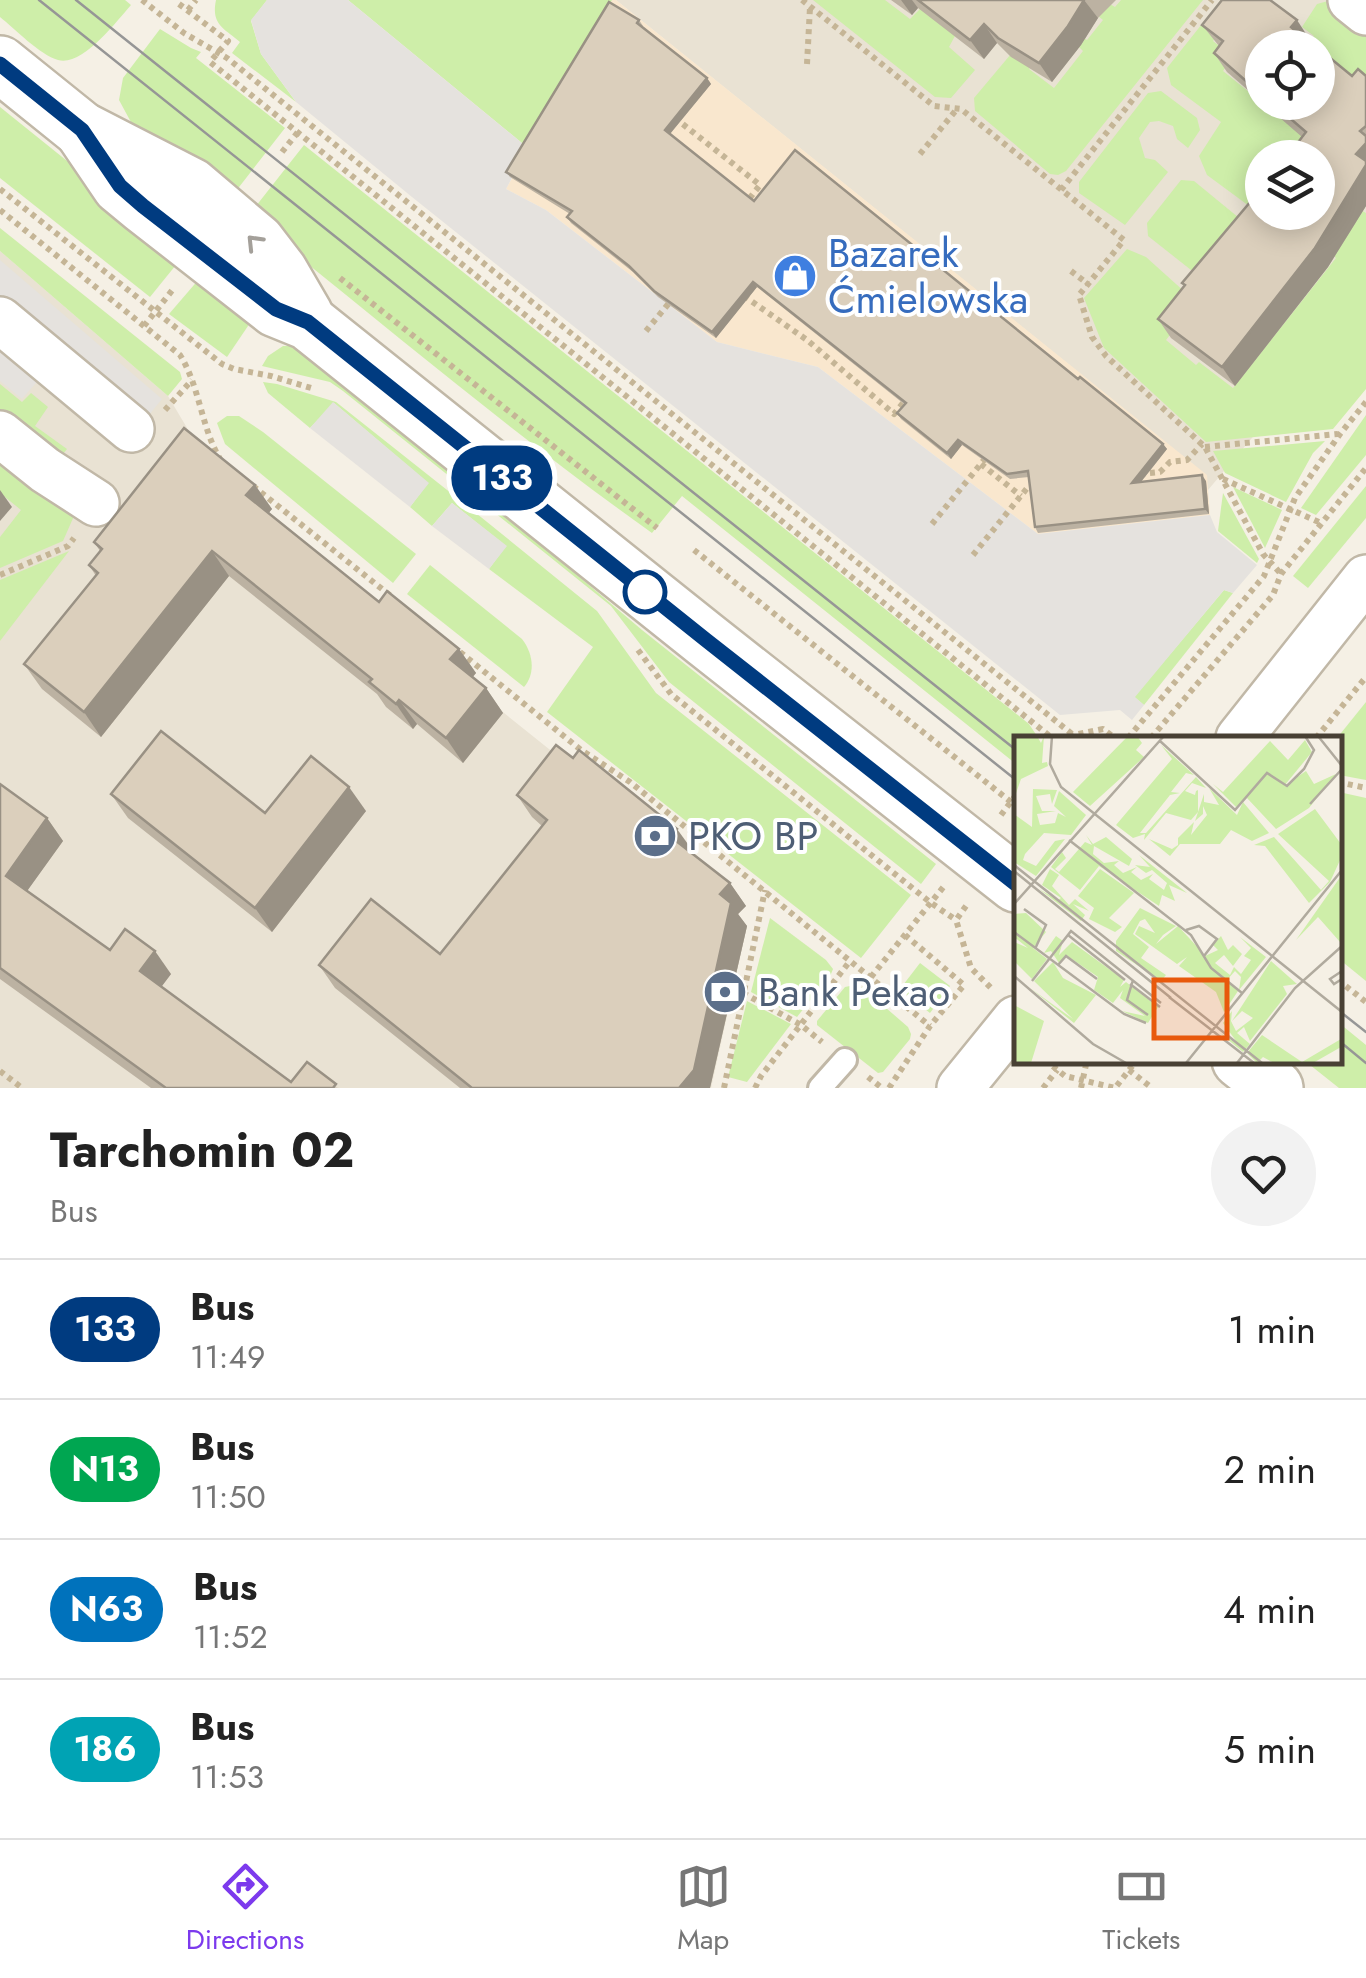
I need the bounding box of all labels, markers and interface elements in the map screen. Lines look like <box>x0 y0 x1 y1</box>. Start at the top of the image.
map controls <box>1245 30 1335 230</box>
button: locate <box>1245 30 1335 120</box>
button: layers <box>1245 140 1335 230</box>
place label: Bazarek Ćmielowska <box>828 224 1028 328</box>
one-way arrow <box>248 236 266 254</box>
shop icon: Bazarek Ćmielowska <box>772 253 818 299</box>
line badge: 133 <box>444 446 560 510</box>
text: 133 <box>471 453 533 503</box>
unlabelled marker <box>624 571 666 613</box>
inset map <box>1014 736 1341 1063</box>
place label: PKO BP <box>688 807 818 865</box>
bank icon: PKO BP <box>632 813 678 859</box>
place label: Bank Pekao <box>758 963 950 1021</box>
bank icon: Bank Pekao <box>702 969 748 1015</box>
text: Tarchomin 02 <box>50 1116 354 1185</box>
button: heart <box>1211 1121 1316 1226</box>
text: Bus <box>50 1188 98 1234</box>
text: Bus <box>190 1279 254 1334</box>
text: 1 min <box>1228 1302 1316 1357</box>
text: 133 <box>74 1304 136 1354</box>
text: 11:49 <box>190 1334 266 1380</box>
text: Bus <box>190 1419 254 1474</box>
text: 2 min <box>1224 1442 1316 1497</box>
text: N13 <box>71 1444 139 1494</box>
text: 11:50 <box>190 1474 266 1520</box>
text: Bus <box>193 1559 257 1614</box>
text: 4 min <box>1223 1582 1316 1637</box>
text: N63 <box>70 1584 143 1634</box>
text: 11:52 <box>193 1614 268 1660</box>
text: Bus <box>190 1699 254 1754</box>
text: 5 min <box>1224 1722 1316 1777</box>
text: 186 <box>73 1724 137 1774</box>
text: 11:53 <box>190 1754 264 1800</box>
tab: Directions <box>186 1859 304 1960</box>
tab: Map <box>676 1859 731 1960</box>
tab: Tickets <box>1102 1859 1180 1960</box>

